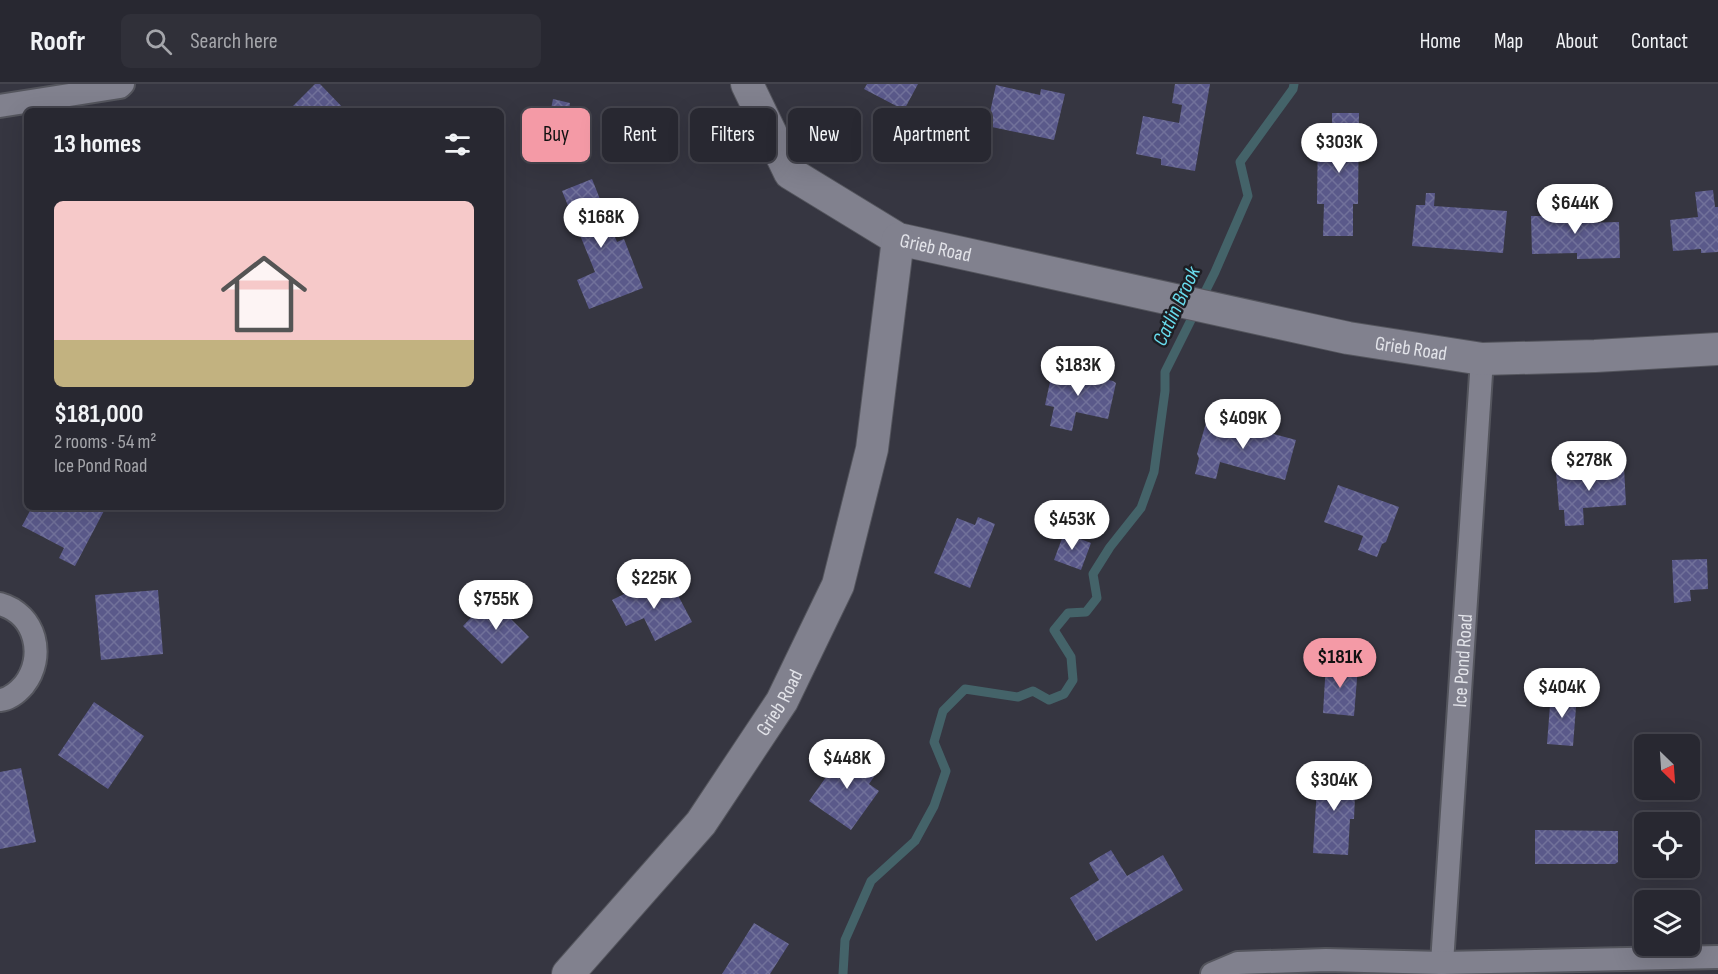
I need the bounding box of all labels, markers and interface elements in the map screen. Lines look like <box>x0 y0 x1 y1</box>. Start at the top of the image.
search box <box>121 14 541 68</box>
text: Roofr <box>30 25 85 58</box>
icon: search <box>142 25 175 58</box>
text: Search here <box>190 28 278 55</box>
text: Home <box>1420 29 1461 54</box>
text: Map <box>1494 29 1523 54</box>
text: About <box>1556 29 1598 54</box>
text: Contact <box>1631 29 1688 54</box>
chip: Buy <box>522 108 590 162</box>
chip: Rent <box>602 108 678 162</box>
chip: Filters <box>690 108 776 162</box>
chip: New <box>788 108 861 162</box>
chip: Apartment <box>873 108 991 162</box>
pin: $303K <box>1297 123 1381 174</box>
icon: filters <box>441 128 474 161</box>
text: 13 homes <box>54 129 141 160</box>
text: $303K <box>1315 130 1363 154</box>
pin: $644K <box>1533 184 1617 235</box>
text: $644K <box>1551 191 1599 215</box>
pin: $168K <box>559 198 643 249</box>
text: $168K <box>578 205 624 229</box>
street label: Grieb Road <box>898 229 973 268</box>
icon: home <box>210 240 318 348</box>
water label: Catlin Brook <box>1147 262 1206 350</box>
street label: Grieb Road <box>1373 331 1449 366</box>
pin: $183K <box>1036 346 1120 397</box>
text: $183K <box>1055 353 1101 377</box>
text: $181,000 <box>54 399 143 430</box>
pin: $409K <box>1201 399 1285 450</box>
text: $409K <box>1219 406 1267 430</box>
text: 2 rooms · 54 m² <box>54 430 156 454</box>
pin: $278K <box>1547 441 1631 492</box>
text: $278K <box>1566 448 1612 472</box>
text: Ice Pond Road <box>54 454 147 478</box>
pin: $453K <box>1030 500 1114 551</box>
text: $453K <box>1048 507 1096 531</box>
pin: $225K <box>612 559 696 610</box>
text: $225K <box>631 566 677 590</box>
pin: $755K <box>454 580 538 631</box>
text: $755K <box>473 587 519 611</box>
street label: Ice Pond Road <box>1448 613 1478 708</box>
pin: $181K <box>1298 638 1382 689</box>
text: $181K <box>1317 645 1363 669</box>
street label: Grieb Road <box>751 666 808 741</box>
pin: $404K <box>1520 668 1604 719</box>
text: $404K <box>1538 675 1586 699</box>
north arrow <box>1634 734 1700 800</box>
map controls <box>1634 734 1700 956</box>
pin: $448K <box>805 739 889 790</box>
text: $448K <box>823 746 871 770</box>
pin: $304K <box>1292 761 1376 812</box>
text: $304K <box>1310 768 1358 792</box>
button: locate <box>1634 812 1700 878</box>
button: layers <box>1634 890 1700 956</box>

